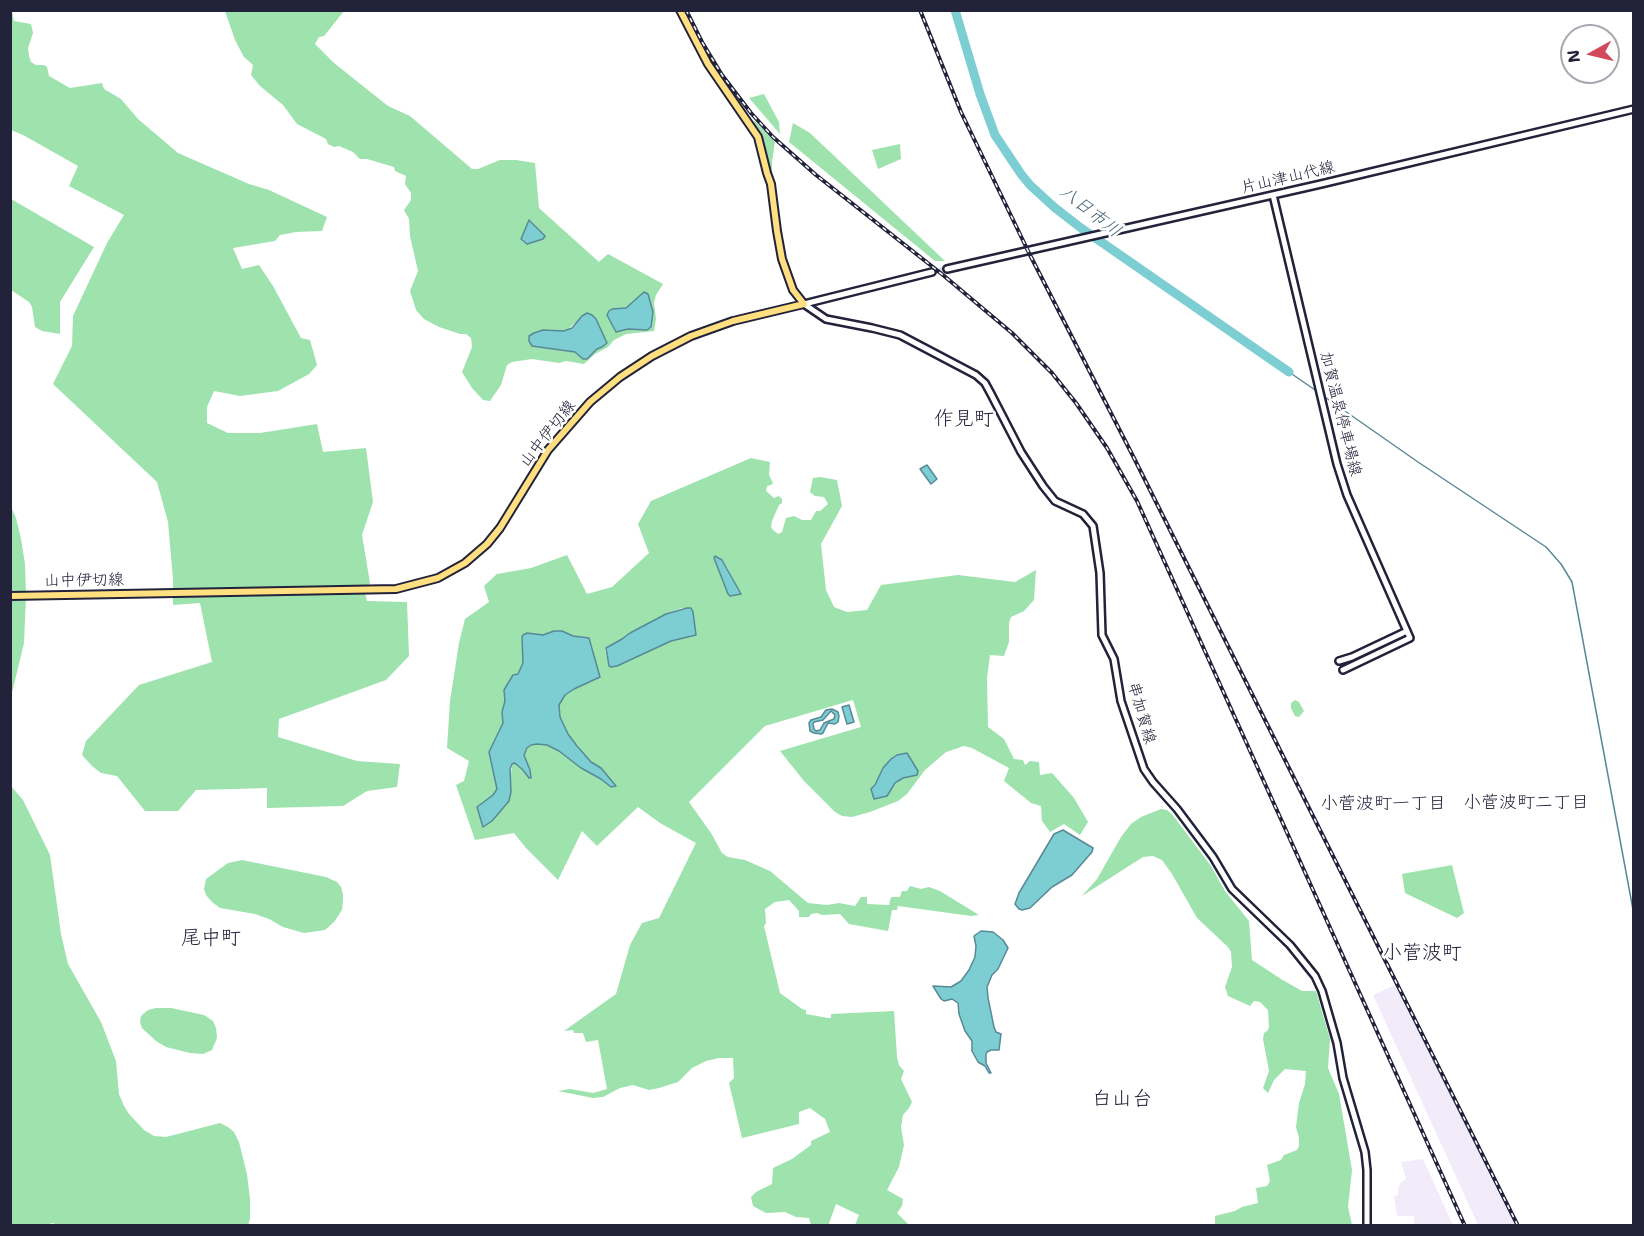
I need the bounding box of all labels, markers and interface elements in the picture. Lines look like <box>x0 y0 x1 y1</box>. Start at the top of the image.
north arrow <box>1560 24 1620 84</box>
text: N <box>1562 49 1585 64</box>
street label: 片山津山代線 <box>1239 158 1337 198</box>
water label: 八日市川 <box>1055 181 1125 243</box>
street label: 加賀温泉停車場線 <box>1315 350 1365 478</box>
street label: 山中伊切線 <box>516 397 580 471</box>
district label: 作見町 <box>934 408 994 432</box>
street label: 山中伊切線 <box>44 571 124 591</box>
street label: 串加賀線 <box>1123 680 1159 746</box>
district label: 小菅波町二丁目 <box>1463 792 1589 814</box>
district label: 小菅波町一丁目 <box>1320 793 1446 815</box>
district label: 尾中町 <box>181 927 241 951</box>
district label: 小菅波町 <box>1382 942 1462 966</box>
district label: 白山台 <box>1092 1088 1152 1112</box>

